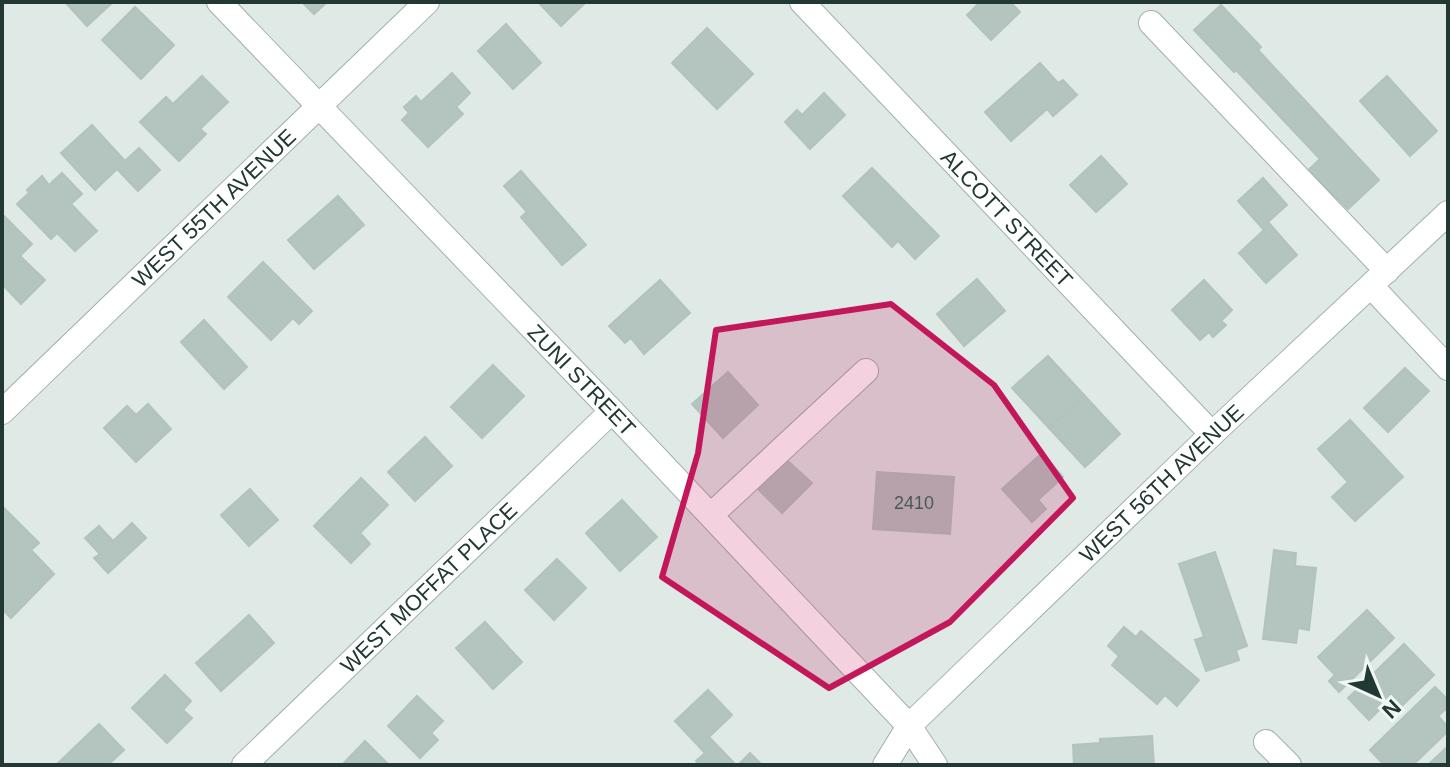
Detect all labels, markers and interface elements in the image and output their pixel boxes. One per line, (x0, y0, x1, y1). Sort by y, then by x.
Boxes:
street label: WEST 55TH AVENUE (127, 124, 300, 292)
street label: ALCOTT STREET (936, 144, 1078, 292)
street label: ZUNI STREET (523, 319, 641, 441)
street label: WEST 56TH AVENUE (1074, 399, 1248, 567)
house number: 2410 (894, 493, 934, 513)
street label: WEST MOFFAT PLACE (335, 497, 522, 678)
north arrow (1338, 655, 1418, 735)
text: N (1377, 695, 1406, 724)

